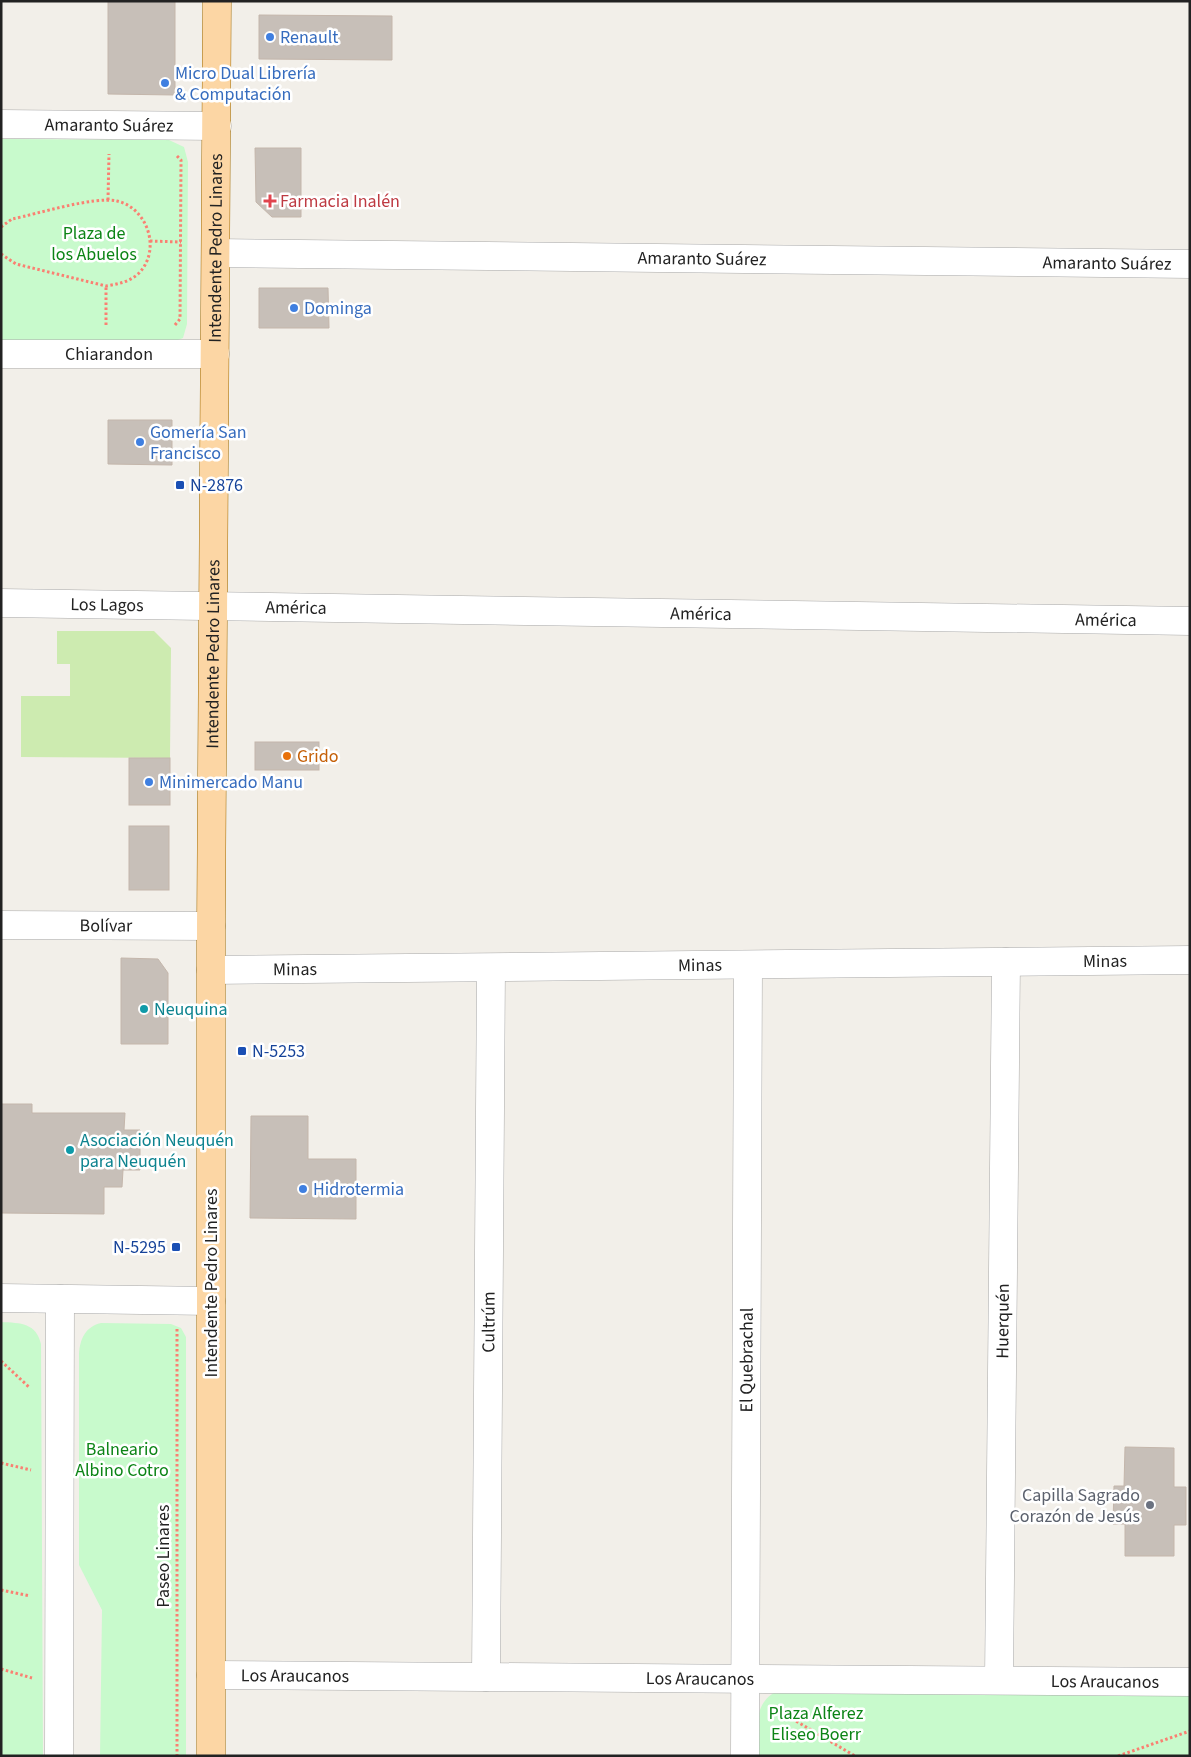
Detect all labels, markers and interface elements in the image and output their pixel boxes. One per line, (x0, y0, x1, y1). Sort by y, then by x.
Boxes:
place label: Renault (280, 25, 338, 50)
marker: Renault (264, 31, 276, 43)
place label: Micro Dual Librería & Computación (175, 61, 316, 107)
marker: Micro Dual Librería & Computación (159, 77, 171, 89)
street label: Amaranto Suárez (44, 112, 174, 139)
street label: Intendente Pedro Linares (203, 153, 229, 343)
place label: Farmacia Inalén (280, 189, 400, 214)
marker: Farmacia Inalén (264, 195, 276, 207)
park label: Plaza de los Abuelos (51, 221, 137, 267)
street label: Amaranto Suárez (637, 246, 767, 272)
street label: Amaranto Suárez (1042, 250, 1172, 277)
place label: Dominga (304, 296, 372, 321)
marker: Dominga (288, 302, 300, 314)
street label: Chiarandon (65, 342, 153, 367)
place label: Gomería San Francisco (150, 420, 247, 466)
marker: Gomería San Francisco (134, 436, 146, 448)
place label: N-2876 (190, 473, 243, 498)
marker: N-2876 (174, 479, 186, 491)
street label: Intendente Pedro Linares (200, 559, 226, 749)
street label: Los Lagos (70, 592, 144, 618)
street label: América (265, 595, 327, 621)
street label: América (670, 601, 732, 627)
street label: América (1075, 607, 1137, 633)
place label: Grido (297, 744, 339, 769)
marker: Grido (281, 750, 293, 762)
place label: Minimercado Manu (159, 770, 303, 795)
marker: Minimercado Manu (143, 776, 155, 788)
street label: Bolívar (80, 913, 133, 939)
street label: Minas (1083, 949, 1127, 974)
street label: Minas (678, 953, 722, 978)
street label: Minas (273, 957, 317, 982)
place label: Neuquina (154, 997, 228, 1022)
marker: Neuquina (138, 1003, 150, 1015)
place label: N-5253 (252, 1039, 305, 1064)
marker: N-5253 (236, 1045, 248, 1057)
place label: Asociación Neuquén para Neuquén (80, 1128, 234, 1174)
marker: Asociación Neuquén para Neuquén (64, 1144, 76, 1156)
place label: Hidrotermia (313, 1177, 404, 1202)
marker: Hidrotermia (297, 1183, 309, 1195)
street label: Intendente Pedro Linares (199, 1188, 224, 1378)
place label: N-5295 (113, 1235, 166, 1260)
marker: N-5295 (170, 1241, 182, 1253)
street label: Huerquén (990, 1283, 1016, 1359)
street label: Cultrúm (476, 1291, 502, 1353)
street label: El Quebrachal (734, 1307, 760, 1413)
park label: Balneario Albino Cotro (75, 1437, 169, 1483)
place label: Capilla Sagrado Corazón de Jesús (1009, 1483, 1140, 1529)
marker: Capilla Sagrado Corazón de Jesús (1144, 1499, 1156, 1511)
street label: Paseo Linares (151, 1505, 176, 1607)
street label: Los Araucanos (241, 1663, 349, 1689)
street label: Los Araucanos (646, 1666, 754, 1692)
street label: Los Araucanos (1051, 1669, 1159, 1695)
park label: Plaza Alferez Eliseo Boerr (769, 1701, 864, 1747)

